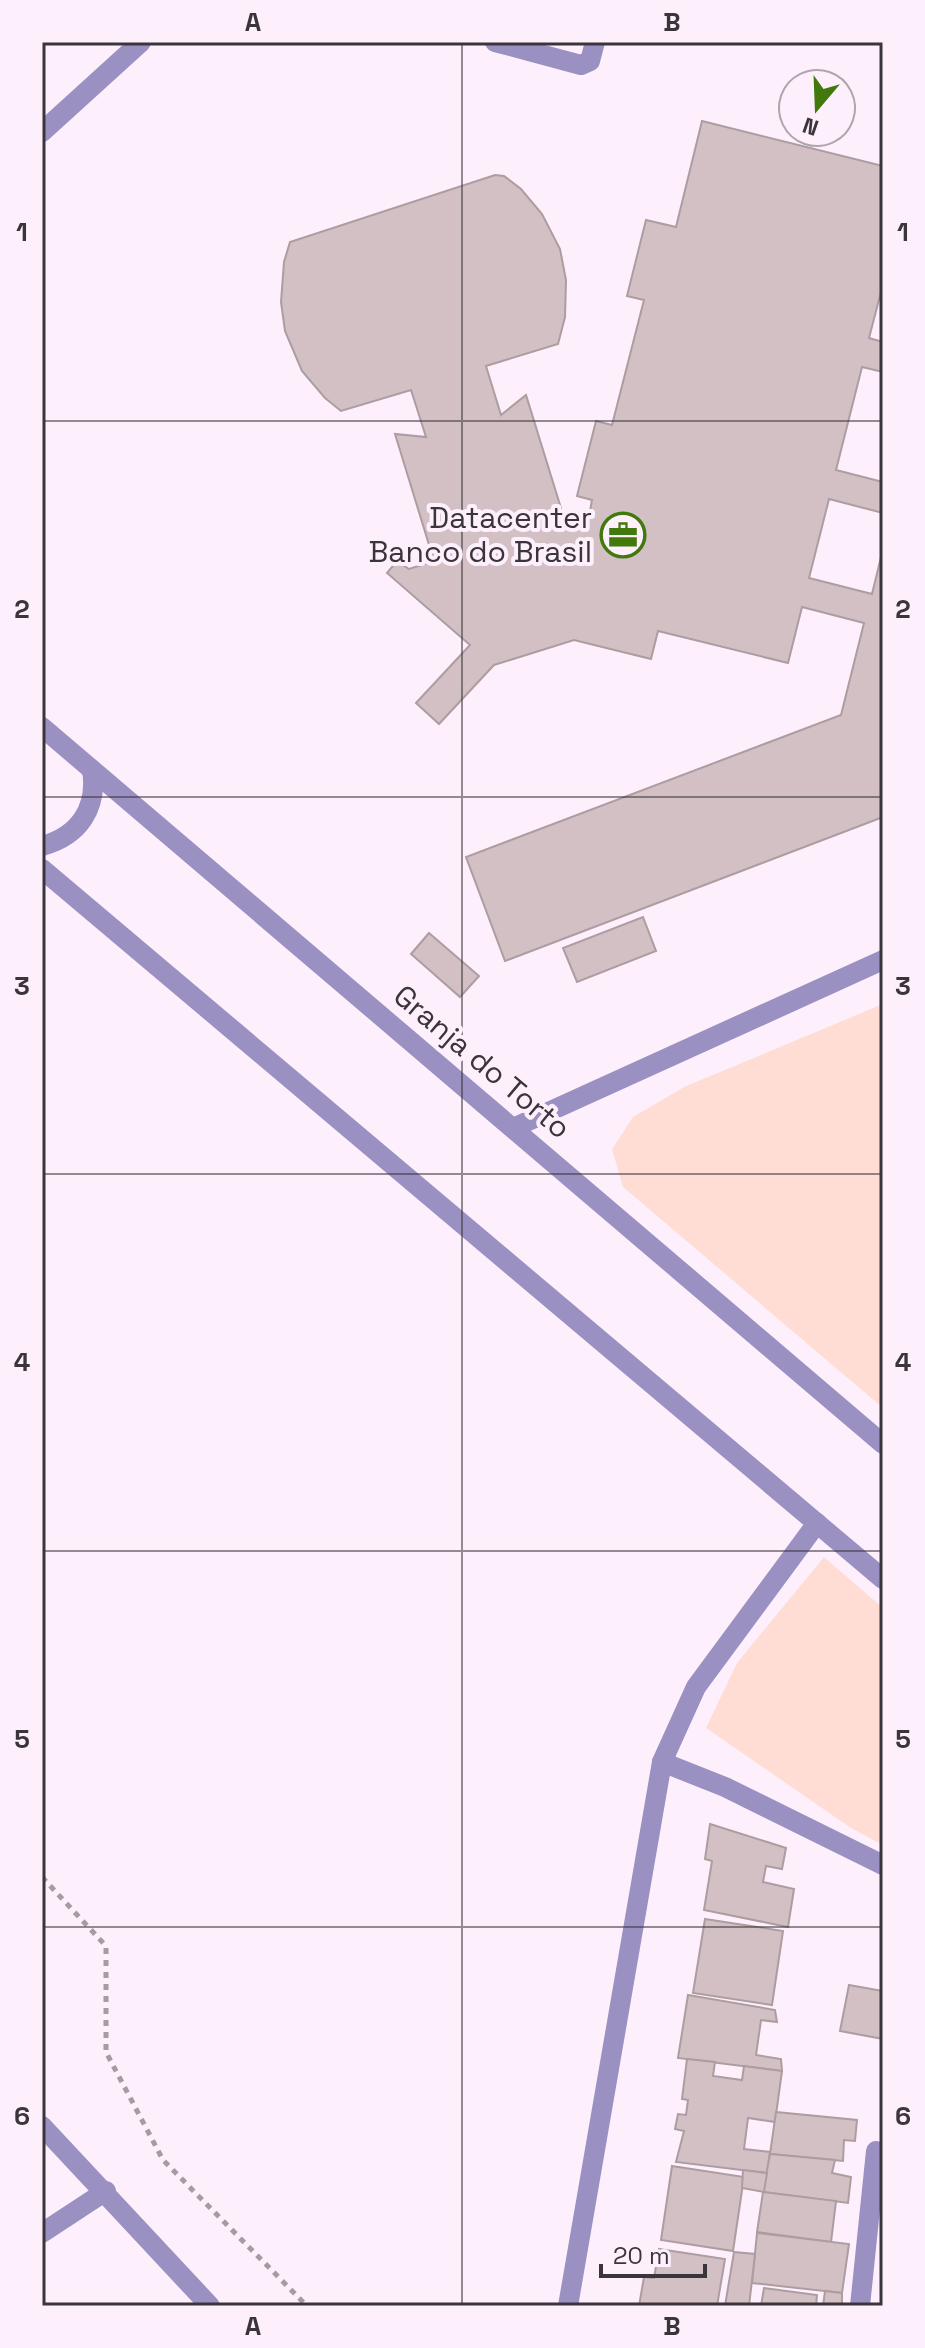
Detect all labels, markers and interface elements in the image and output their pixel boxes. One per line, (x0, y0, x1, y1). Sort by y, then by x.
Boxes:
text: A (245, 5, 262, 39)
text: B (663, 5, 681, 39)
north arrow (777, 68, 857, 148)
text: N (799, 111, 822, 143)
text: 1 (16, 215, 28, 249)
text: 1 (897, 215, 909, 249)
place label: Datacenter Banco do Brasil (368, 498, 592, 571)
office icon: Datacenter Banco do Brasil (599, 511, 647, 559)
text: 2 (14, 592, 30, 626)
text: 2 (895, 592, 911, 626)
text: 3 (14, 969, 30, 1003)
text: 3 (895, 969, 911, 1003)
street label: Granja do Torto (386, 976, 579, 1147)
text: 4 (14, 1345, 30, 1379)
text: 4 (895, 1345, 911, 1379)
text: 5 (14, 1722, 30, 1756)
text: 5 (895, 1722, 911, 1756)
text: 6 (14, 2099, 30, 2133)
text: 6 (895, 2099, 911, 2133)
scale bar (601, 2228, 705, 2278)
text: 20 m (613, 2240, 670, 2271)
text: A (245, 2309, 262, 2343)
text: B (663, 2309, 681, 2343)

